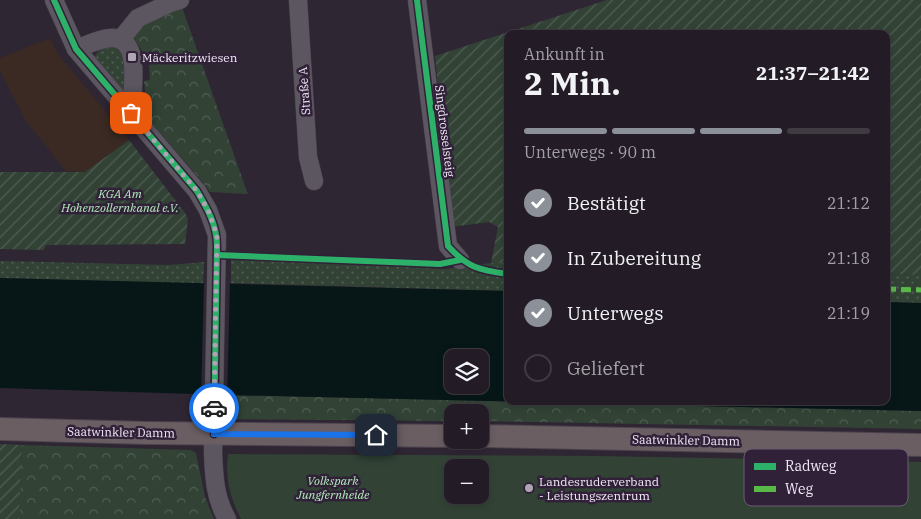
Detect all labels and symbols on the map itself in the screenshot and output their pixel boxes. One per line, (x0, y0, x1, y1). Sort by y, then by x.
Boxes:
place label: Mäckeritzwiesen (142, 50, 238, 65)
marker: Mäckeritzwiesen (126, 51, 138, 63)
street label: Straße A (295, 66, 313, 116)
street label: Singdrosselsteig (432, 84, 458, 178)
pin (110, 92, 152, 134)
park label: KGA Am Hohenzollernkanal e.V. (60, 186, 179, 215)
courier (189, 383, 239, 433)
pin (355, 414, 397, 456)
street label: Saatwinkler Damm (67, 424, 176, 440)
street label: Saatwinkler Damm (632, 432, 741, 448)
legend (744, 449, 908, 506)
text: Radweg (785, 457, 837, 475)
park label: Volkspark Jungfernheide (296, 473, 370, 502)
place label: Landesruderverband - Leistungszentrum (539, 474, 659, 503)
text: Weg (785, 480, 813, 498)
marker: Landesruderverband - Leistungszentrum (523, 482, 535, 494)

